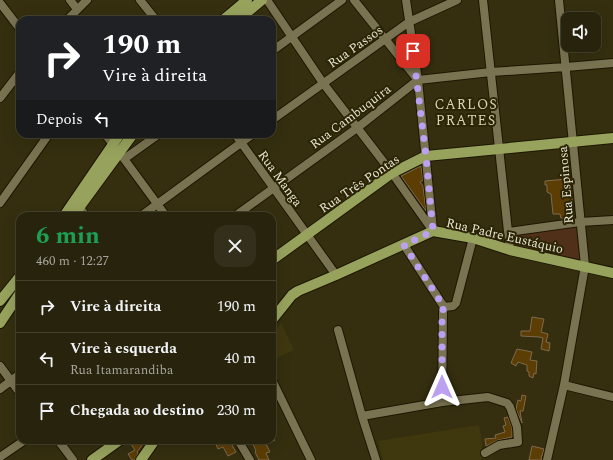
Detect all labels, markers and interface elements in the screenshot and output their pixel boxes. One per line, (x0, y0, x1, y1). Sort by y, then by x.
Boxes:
map controls (561, 12, 601, 52)
button: sound (561, 12, 601, 52)
street label: Rua Passos (324, 20, 387, 73)
text: 190 m (102, 23, 181, 66)
icon: right (36, 32, 88, 84)
pin (396, 34, 430, 68)
icon: arrive (402, 40, 424, 62)
text: Vire à direita (102, 62, 207, 89)
street label: Rua Cambuquira (306, 79, 396, 154)
district label: CARLOS PRATES (434, 94, 498, 131)
text: Depois (36, 108, 83, 131)
icon: left (91, 108, 113, 130)
street label: Rua Espinosa (553, 145, 579, 224)
street label: Rua Manga (253, 146, 308, 211)
street label: Rua Três Pontas (315, 149, 404, 218)
street label: Rua Padre Eustáquio (444, 213, 565, 259)
text: 6 min (36, 218, 100, 254)
button: close (214, 225, 256, 267)
text: 460 m · 12:27 (36, 251, 109, 271)
text: Vire à direita (70, 295, 161, 318)
text: 190 m (217, 295, 256, 318)
icon: right (36, 296, 58, 318)
text: Vire à esquerda (70, 337, 177, 360)
text: 40 m (224, 347, 256, 370)
icon: left (36, 348, 58, 370)
text: Rua Itamarandiba (70, 360, 173, 380)
position arrow (421, 366, 463, 408)
text: Chegada ao destino (70, 399, 204, 422)
text: 230 m (217, 399, 256, 422)
icon: arrive (36, 400, 58, 422)

